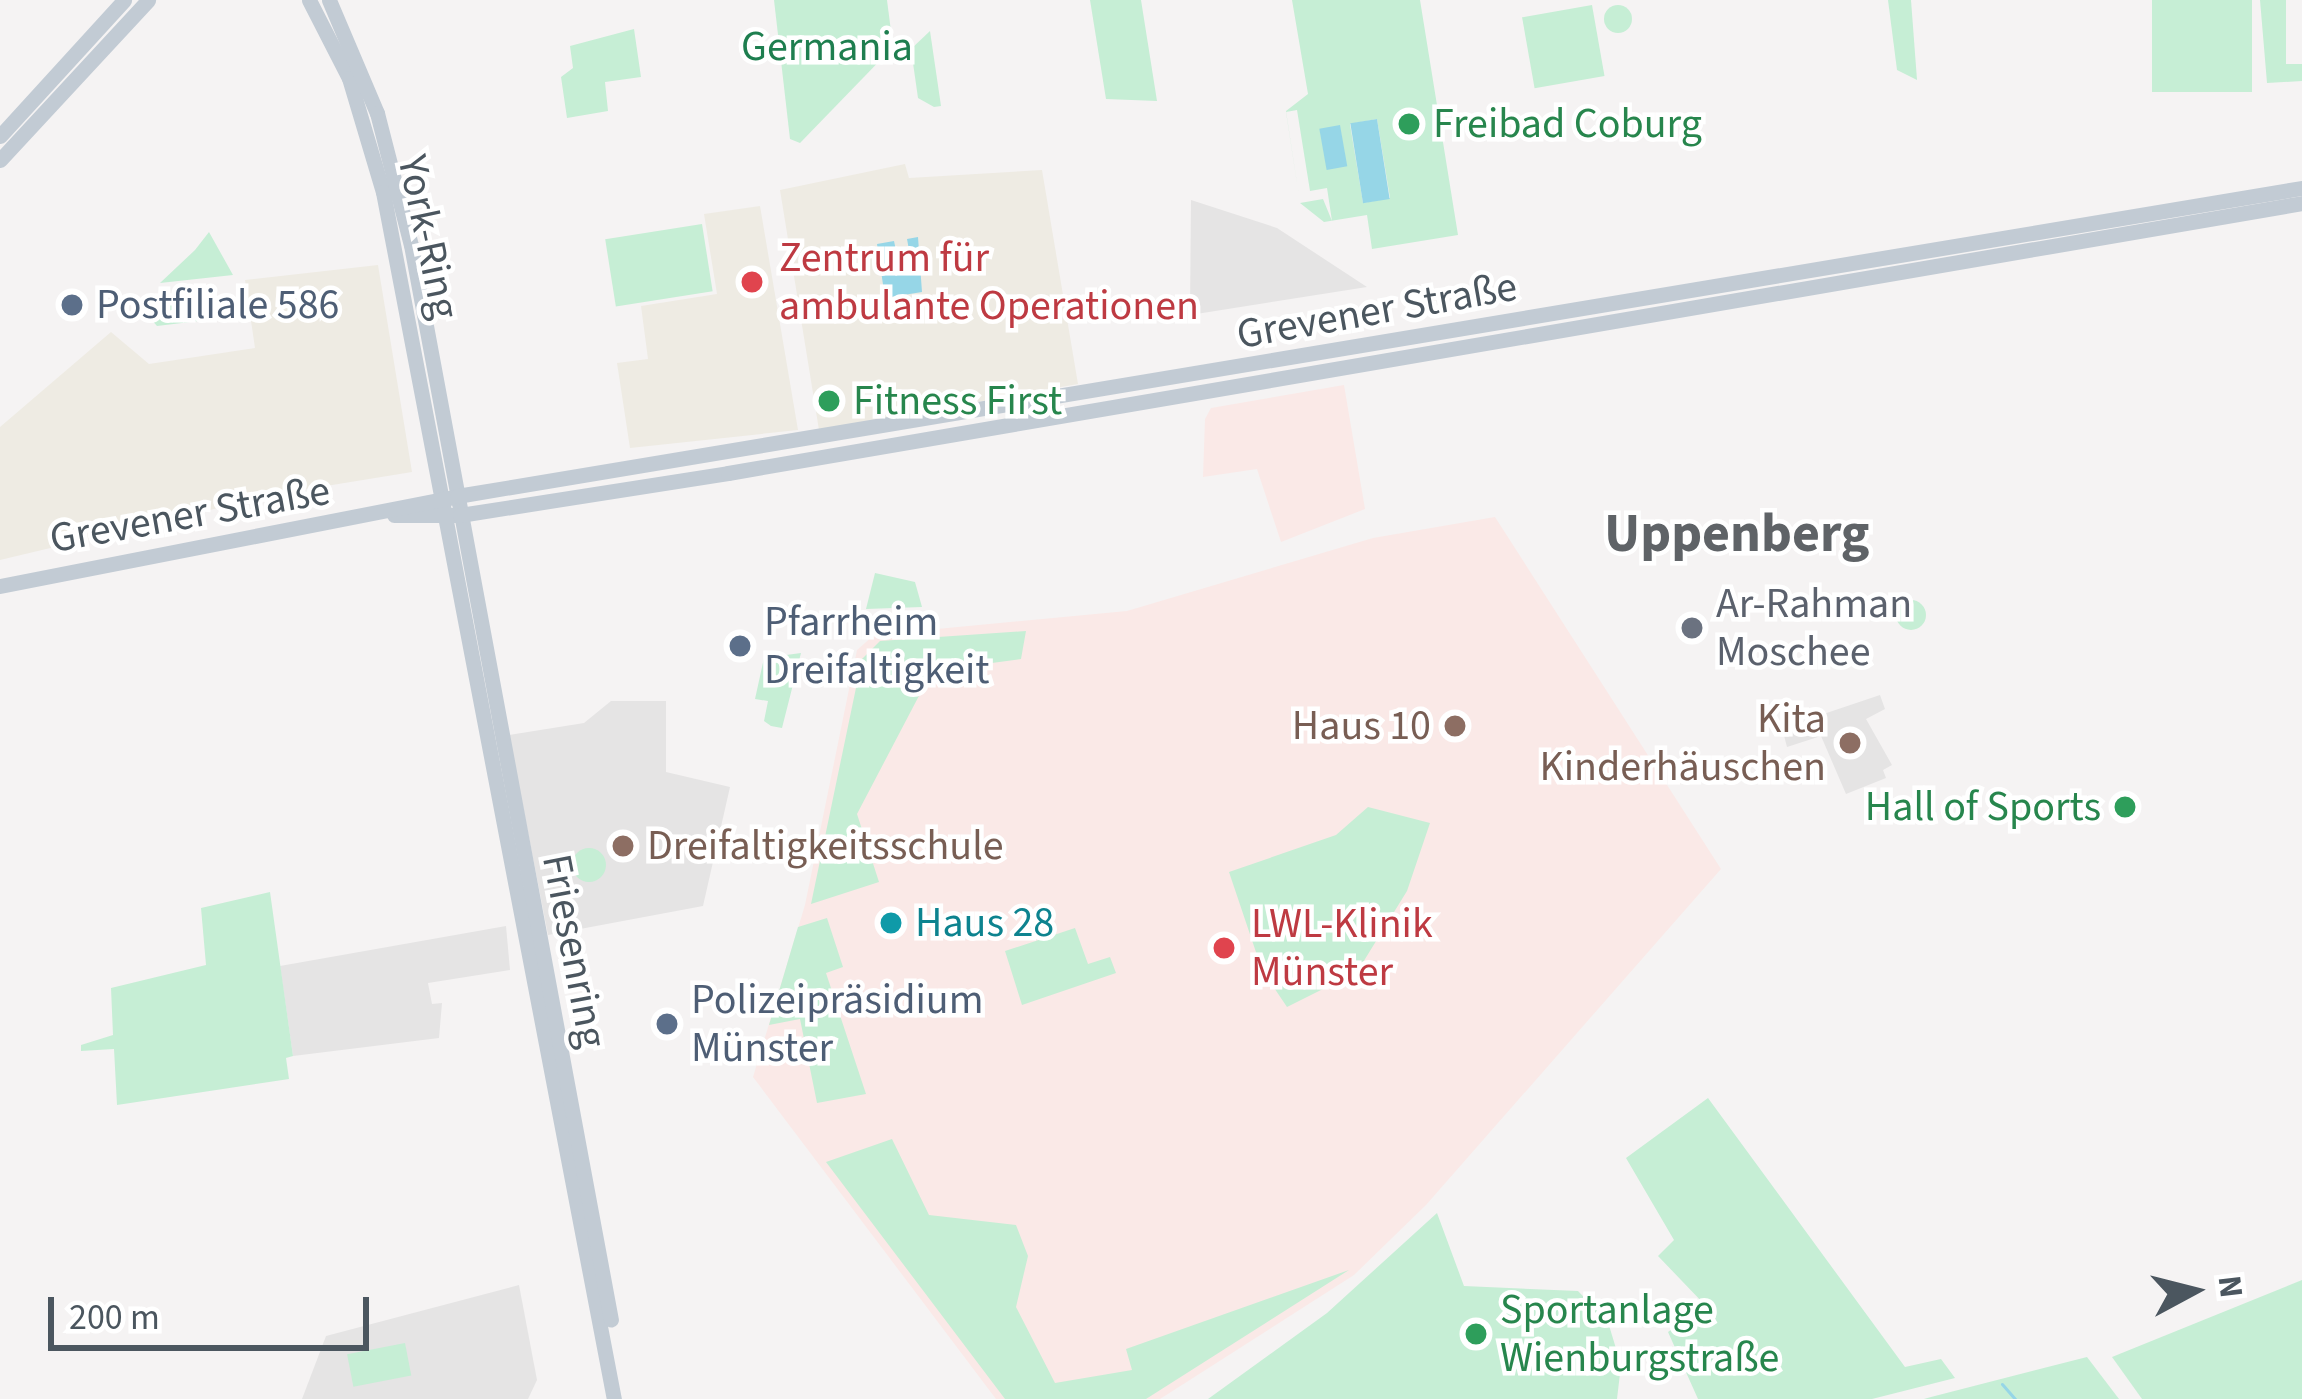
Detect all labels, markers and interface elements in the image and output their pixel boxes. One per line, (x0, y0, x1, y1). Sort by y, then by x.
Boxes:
park label: Germania (741, 22, 913, 72)
place label: Freibad Coburg (1433, 99, 1702, 149)
marker: Freibad Coburg (1396, 111, 1422, 137)
street label: York-Ring (386, 151, 470, 323)
place label: Zentrum für ambulante Operationen (779, 233, 1199, 332)
street label: Grevener Straße (1233, 262, 1521, 360)
marker: Zentrum für ambulante Operationen (736, 266, 768, 298)
place label: Postfiliale 586 (96, 280, 339, 330)
marker: Postfiliale 586 (59, 292, 85, 318)
place label: Fitness First (853, 376, 1062, 426)
marker: Fitness First (816, 388, 842, 414)
street label: Grevener Straße (46, 466, 334, 564)
district label: Uppenberg (1604, 503, 1870, 567)
place label: Ar-Rahman Moschee (1716, 579, 1912, 678)
place label: Pfarrheim Dreifaltigkeit (764, 597, 990, 696)
marker: Ar-Rahman Moschee (1679, 615, 1705, 641)
marker: Pfarrheim Dreifaltigkeit (727, 633, 753, 659)
place label: Kita Kinderhäuschen (1539, 694, 1826, 792)
place label: Haus 10 (1292, 701, 1431, 751)
marker: Haus 10 (1442, 713, 1468, 739)
marker: Kita Kinderhäuschen (1837, 730, 1863, 756)
place label: Hall of Sports (1865, 782, 2101, 832)
marker: Hall of Sports (2112, 794, 2138, 820)
place label: Dreifaltigkeitsschule (647, 821, 1004, 871)
marker: Dreifaltigkeitsschule (610, 833, 636, 859)
street label: Friesenring (531, 850, 617, 1052)
place label: Haus 28 (915, 898, 1054, 948)
place label: LWL-Klinik Münster (1251, 899, 1433, 998)
marker: Haus 28 (878, 910, 904, 936)
marker: LWL-Klinik Münster (1208, 932, 1240, 964)
place label: Polizeipräsidium Münster (691, 975, 983, 1074)
marker: Polizeipräsidium Münster (654, 1011, 680, 1037)
north arrow (2134, 1231, 2254, 1351)
scale bar (54, 1273, 375, 1347)
text: N (2206, 1273, 2255, 1300)
place label: Sportanlage Wienburgstraße (1500, 1285, 1779, 1384)
text: 200 m (69, 1292, 160, 1343)
marker: Sportanlage Wienburgstraße (1463, 1321, 1489, 1347)

